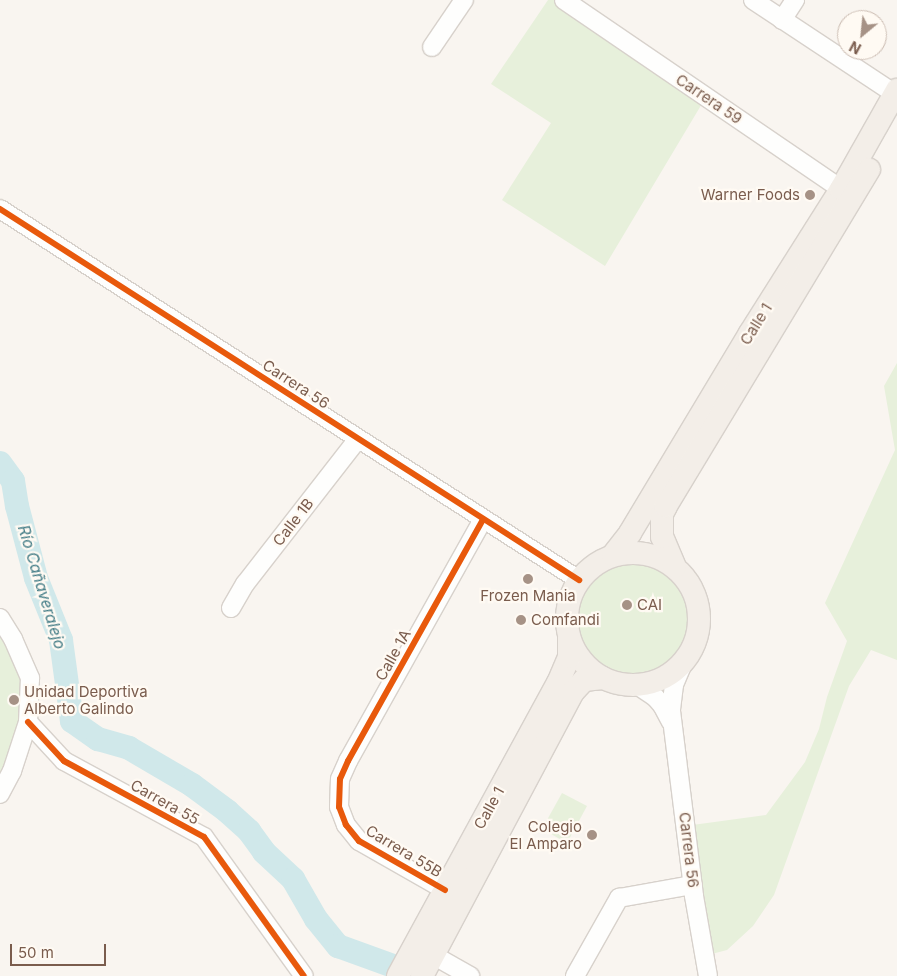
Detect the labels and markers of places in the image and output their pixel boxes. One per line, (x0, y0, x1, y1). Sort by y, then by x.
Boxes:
place label: Warner Foods (701, 186, 800, 204)
marker: Warner Foods (804, 189, 816, 201)
marker: Frozen Mania (522, 573, 534, 585)
place label: Frozen Mania (480, 587, 576, 605)
place label: CAI (637, 596, 662, 614)
marker: CAI (621, 599, 633, 611)
place label: Comfandi (531, 611, 600, 629)
marker: Comfandi (515, 614, 527, 626)
place label: Unidad Deportiva Alberto Galindo (24, 682, 148, 717)
marker: Unidad Deportiva Alberto Galindo (8, 694, 20, 706)
place label: Colegio El Amparo (509, 817, 582, 852)
marker: Colegio El Amparo (586, 829, 598, 841)

